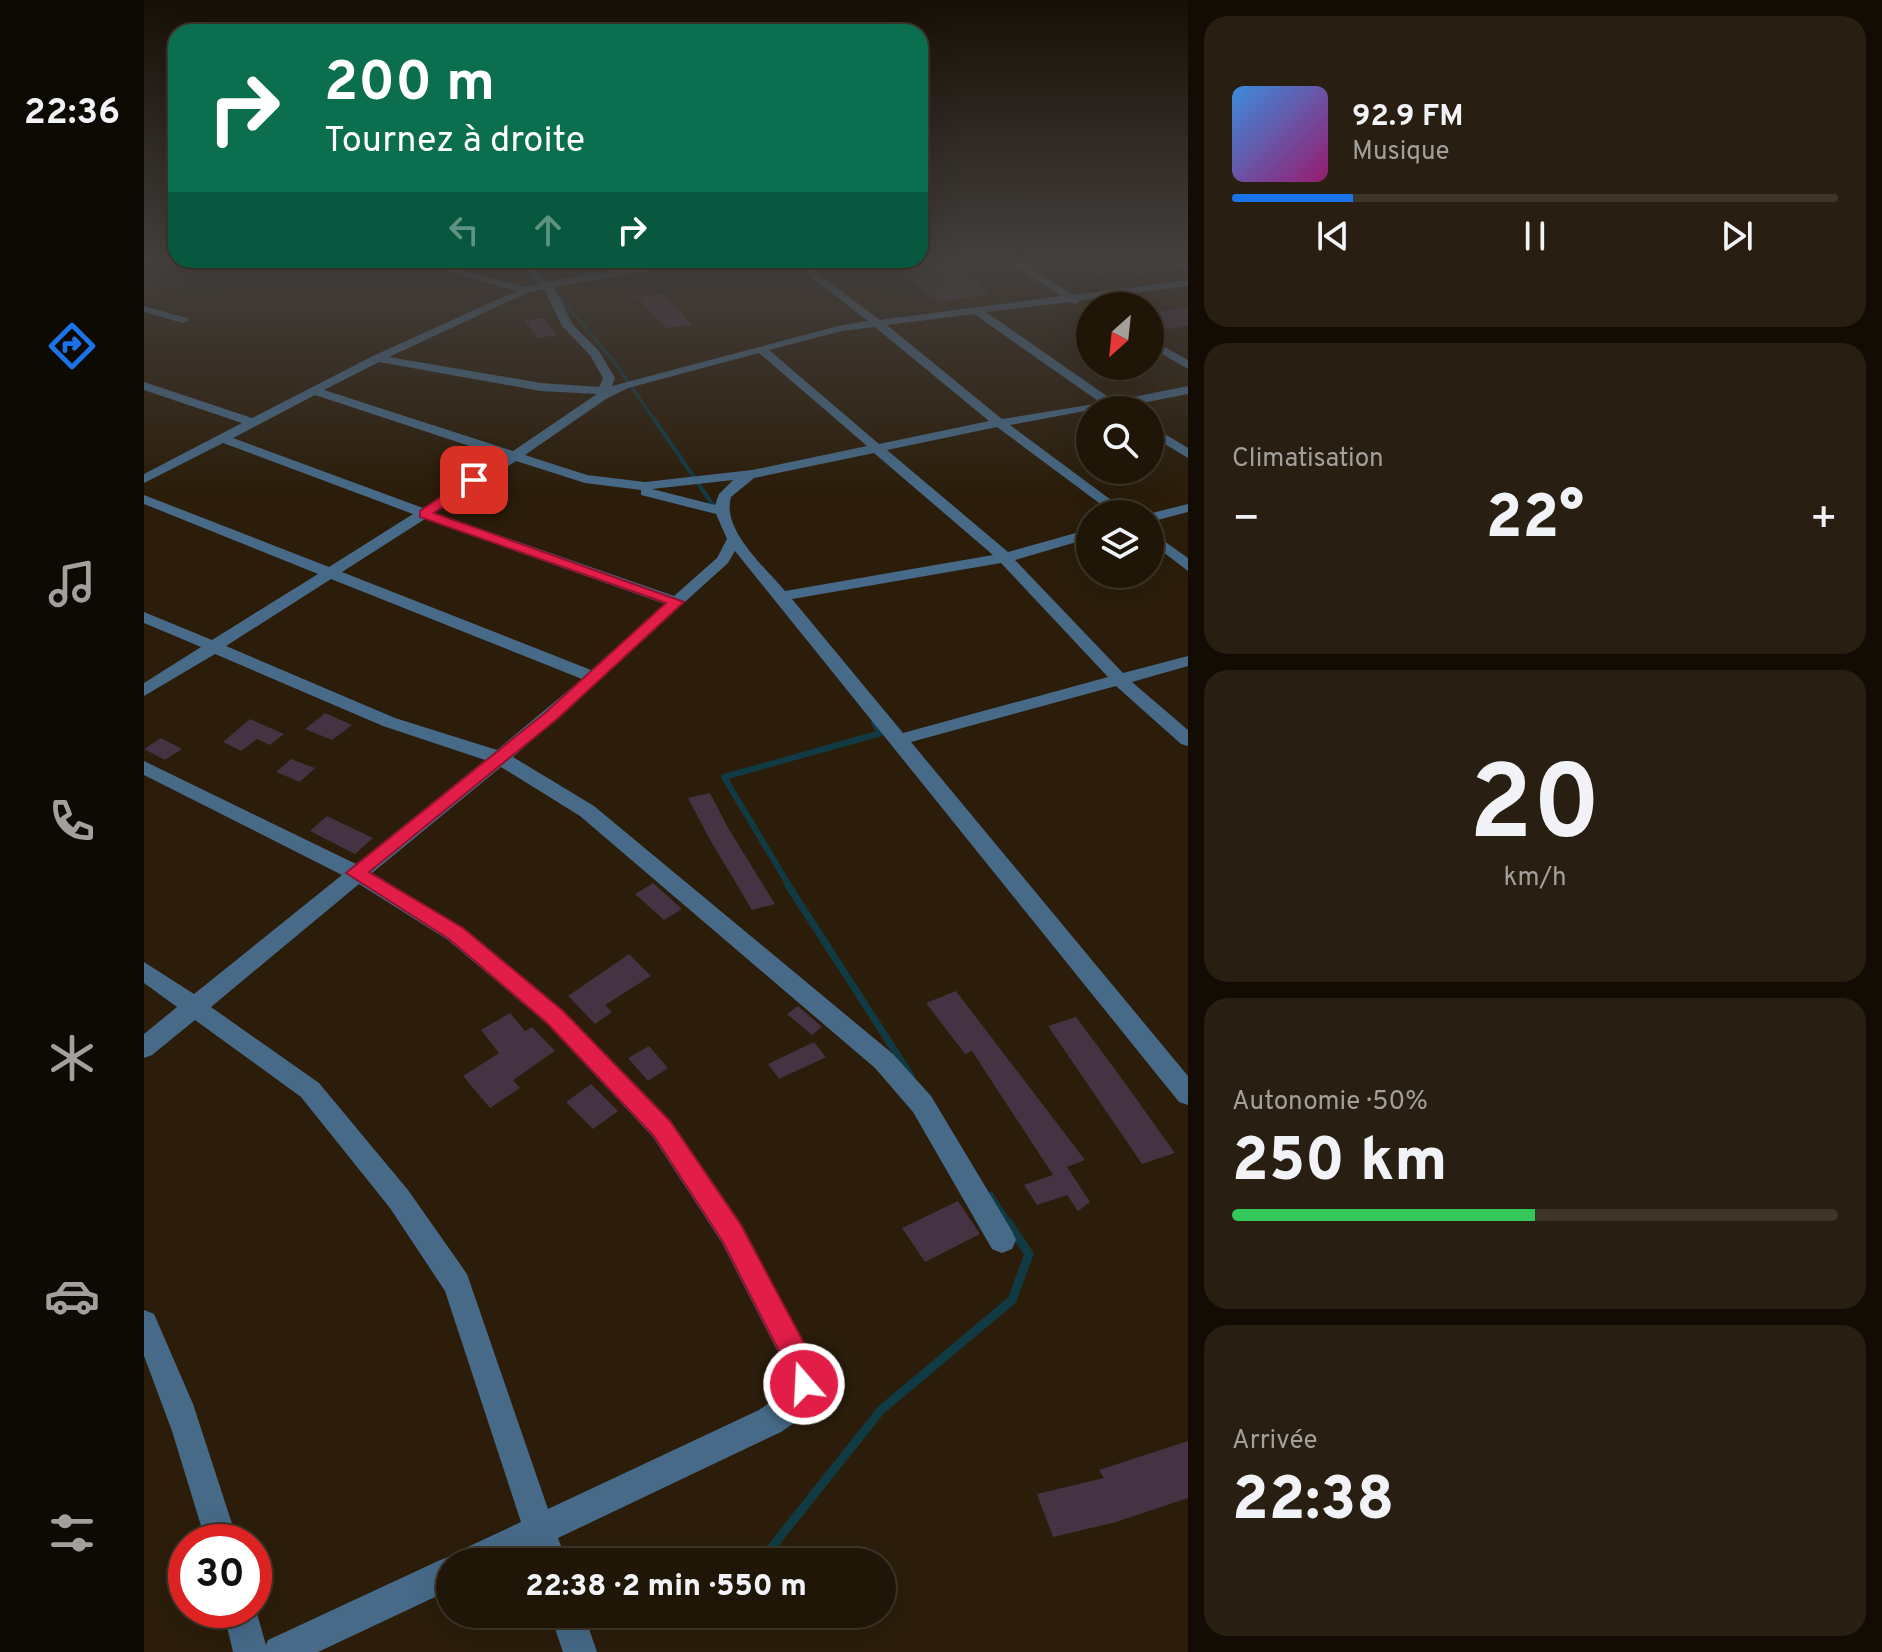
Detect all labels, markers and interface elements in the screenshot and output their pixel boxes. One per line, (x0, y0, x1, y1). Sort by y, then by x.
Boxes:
text: 200 m (324, 50, 495, 120)
icon: right (192, 56, 296, 160)
text: 22:36 (24, 91, 120, 137)
text: 92.9 FM (1352, 99, 1464, 136)
text: Tournez à droite (324, 119, 585, 165)
text: Musique (1352, 136, 1449, 169)
icon: left (442, 208, 486, 252)
icon: ahead (526, 208, 570, 252)
icon: right (610, 208, 654, 252)
icon: previous (1311, 214, 1355, 258)
icon: pause (1513, 214, 1557, 258)
icon: next (1715, 214, 1759, 258)
north arrow (1076, 292, 1164, 380)
map controls (1076, 292, 1164, 588)
icon: directions (44, 318, 100, 374)
button: search (1076, 396, 1164, 484)
text: Climatisation (1232, 443, 1384, 476)
pin (440, 446, 508, 514)
icon: arrive (452, 458, 496, 502)
text: 22° (1486, 483, 1584, 559)
text: − (1232, 493, 1260, 549)
text: + (1810, 493, 1838, 549)
button: layers (1076, 500, 1164, 588)
icon: music (44, 556, 100, 612)
text: 20 (1469, 744, 1601, 876)
icon: phone (44, 793, 100, 849)
text: km/h (1503, 862, 1567, 895)
icon: climate (44, 1030, 100, 1086)
text: Autonomie · 50% (1232, 1086, 1428, 1119)
text: 250 km (1232, 1126, 1447, 1202)
icon: car (44, 1268, 100, 1324)
position arrow (762, 1342, 846, 1426)
text: Arrivée (1232, 1425, 1317, 1458)
text: 22:38 (1232, 1465, 1394, 1541)
icon: filters (44, 1505, 100, 1561)
speed limit sign: 30 (168, 1524, 272, 1628)
text: 22:38 · 2 min · 550 m (525, 1569, 807, 1606)

